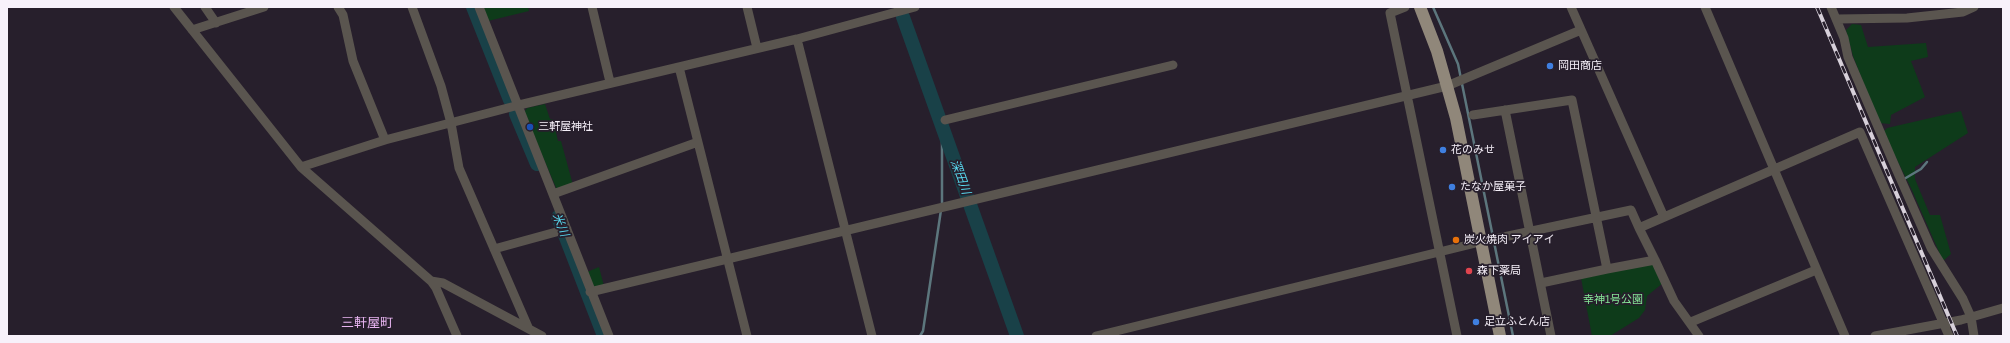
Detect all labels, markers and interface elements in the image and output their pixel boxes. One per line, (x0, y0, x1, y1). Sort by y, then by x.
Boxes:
place label: 岡田商店 (1558, 59, 1602, 73)
marker: 岡田商店 (1545, 61, 1555, 71)
place label: 三軒屋神社 (538, 120, 593, 134)
marker: 三軒屋神社 (525, 122, 535, 132)
place label: 花のみせ (1451, 143, 1495, 157)
marker: 花のみせ (1438, 145, 1448, 155)
water label: 深田川 (947, 158, 973, 196)
place label: たなか屋菓子 (1460, 180, 1526, 194)
marker: たなか屋菓子 (1447, 182, 1457, 192)
water label: 米川 (549, 211, 571, 239)
place label: 炭火焼肉 アイアイ (1464, 233, 1555, 247)
marker: 炭火焼肉 アイアイ (1451, 235, 1461, 245)
place label: 森下薬局 (1477, 264, 1521, 278)
marker: 森下薬局 (1464, 266, 1474, 276)
park label: 幸神1号公園 (1583, 293, 1643, 307)
place label: 足立ふとん店 (1484, 315, 1550, 329)
district label: 三軒屋町 (341, 316, 393, 332)
marker: 足立ふとん店 (1471, 317, 1481, 327)

